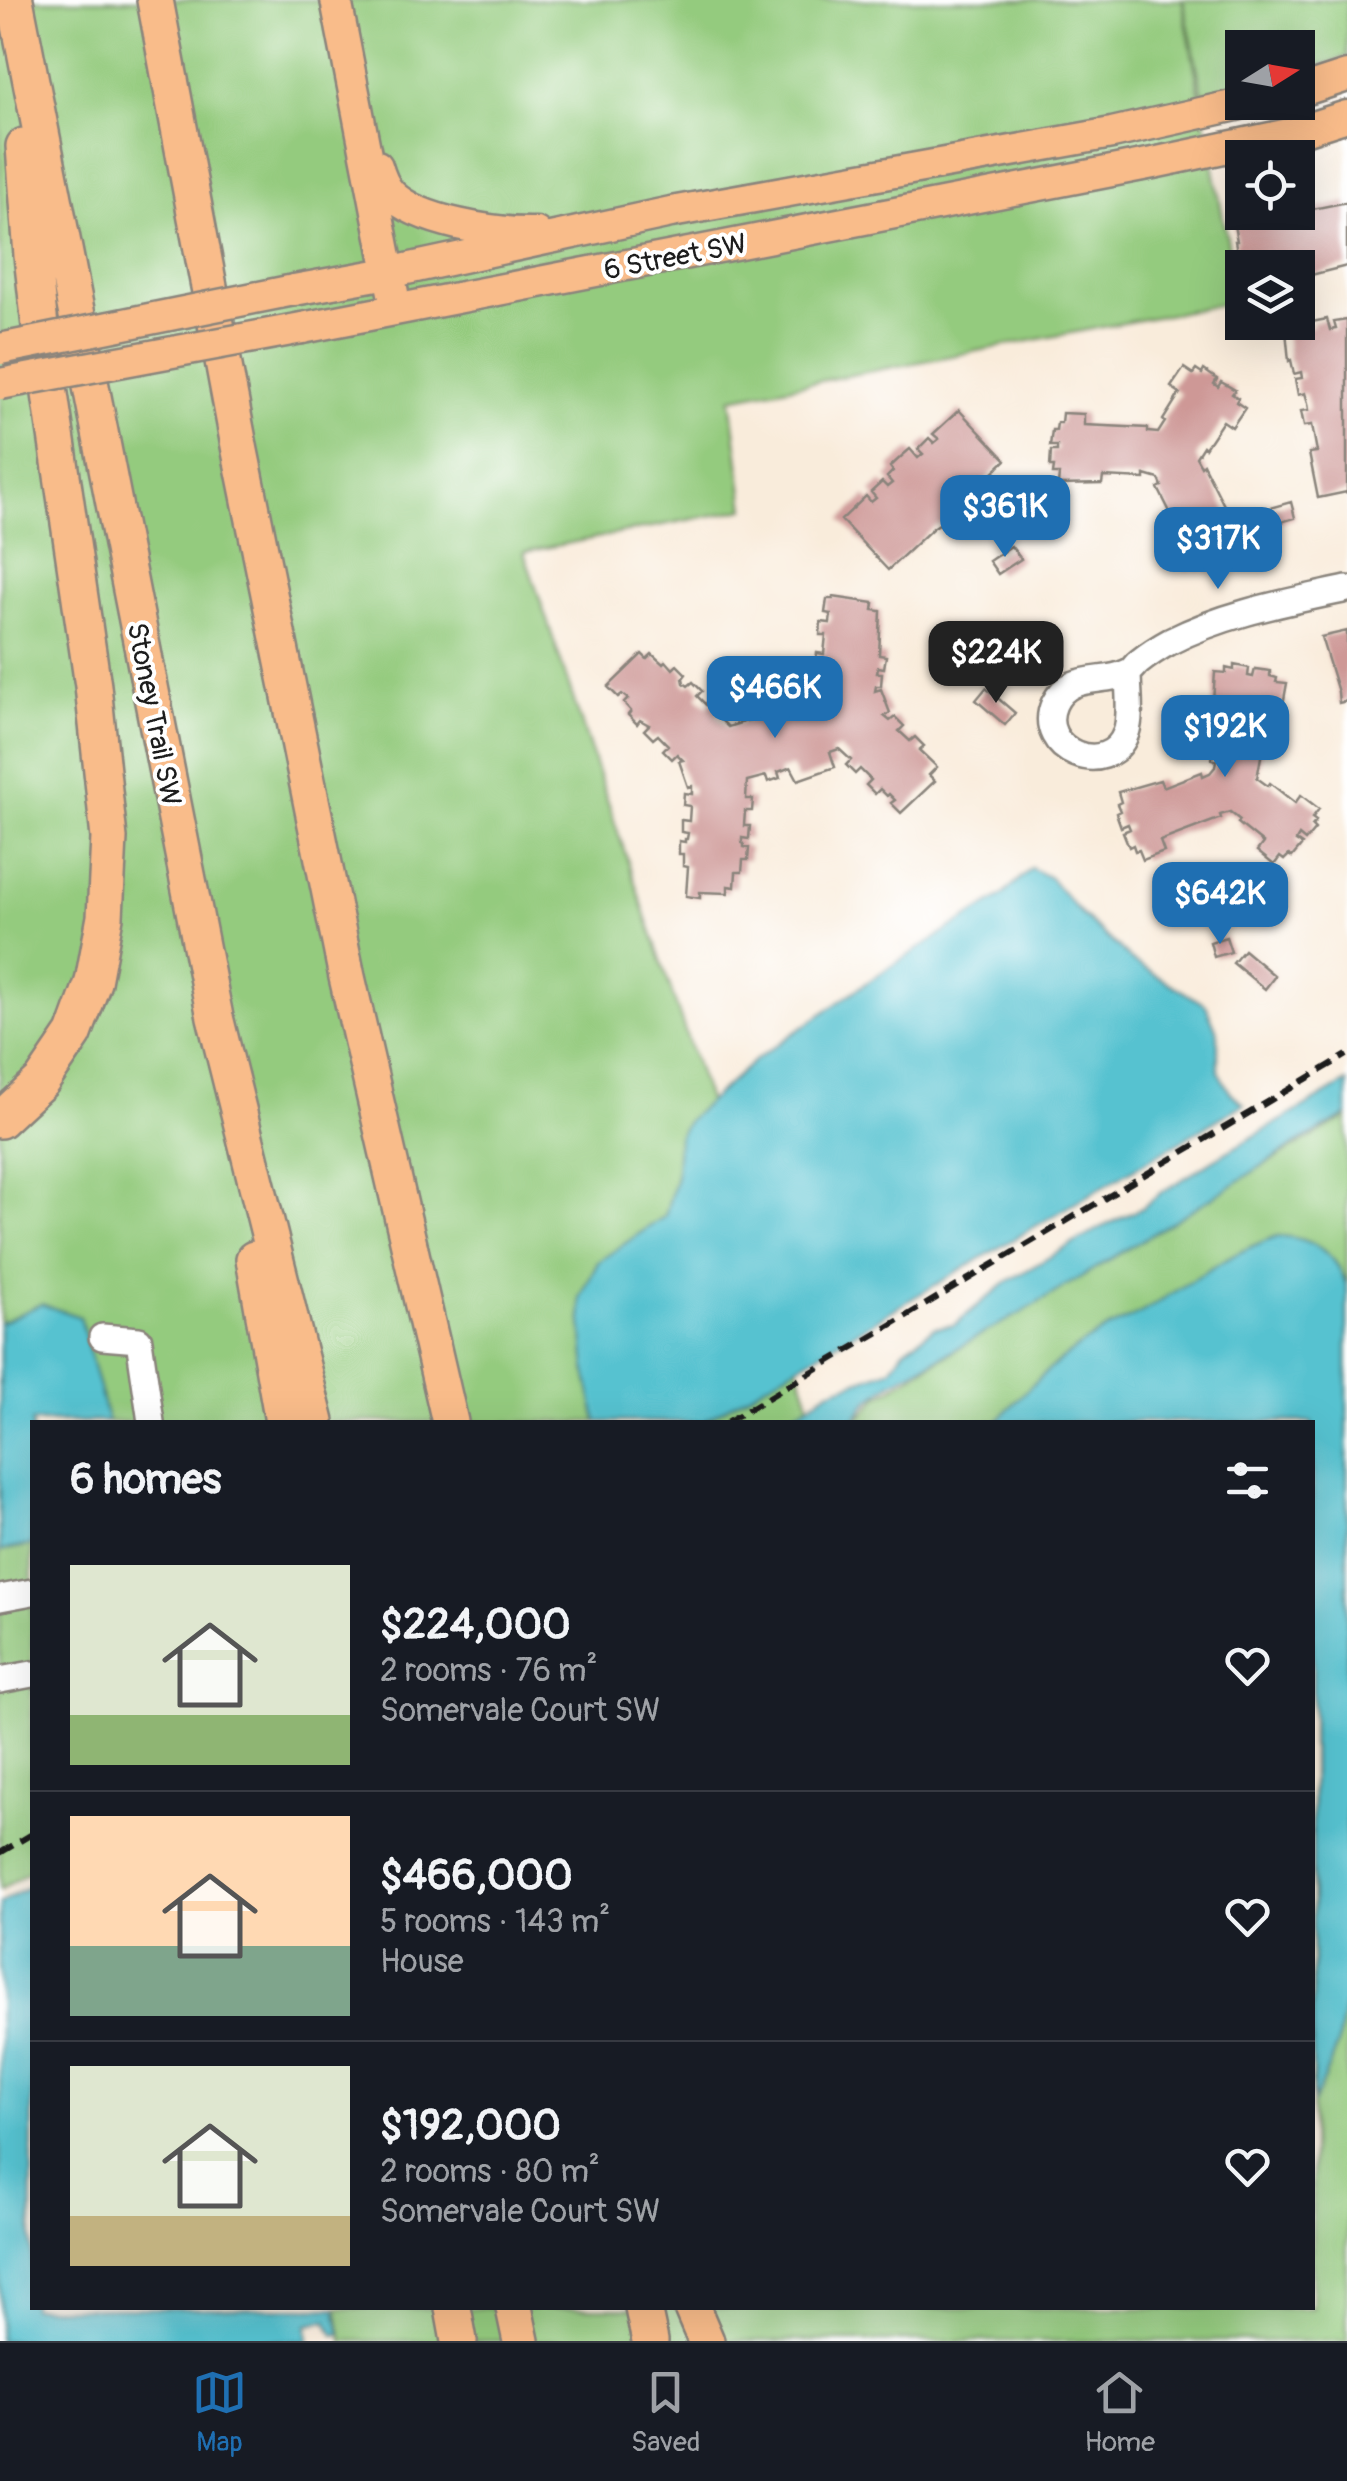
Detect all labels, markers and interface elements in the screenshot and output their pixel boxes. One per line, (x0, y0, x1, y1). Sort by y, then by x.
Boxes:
north arrow (1225, 30, 1315, 120)
map controls (1225, 30, 1315, 340)
button: locate (1225, 140, 1315, 230)
street label: 6 Street SW (601, 226, 750, 288)
button: layers (1225, 250, 1315, 340)
pin: $361K (935, 475, 1075, 560)
text: $361K (962, 487, 1048, 527)
pin: $317K (1148, 507, 1288, 592)
text: $317K (1176, 519, 1260, 559)
street label: Stoney Trail SW (119, 620, 188, 809)
pin: $224K (926, 621, 1066, 706)
text: $224K (951, 633, 1041, 673)
pin: $466K (705, 656, 845, 741)
text: $466K (729, 668, 821, 708)
pin: $192K (1155, 695, 1295, 780)
text: $192K (1183, 707, 1267, 747)
pin: $642K (1150, 862, 1290, 947)
text: $642K (1174, 874, 1266, 914)
icon: filters (1220, 1453, 1275, 1508)
text: 6 homes (70, 1454, 221, 1506)
text: $224,000 (380, 1599, 571, 1651)
icon: home (150, 1605, 270, 1725)
icon: heart (1220, 1638, 1275, 1693)
text: 2 rooms · 76 m² (380, 1651, 597, 1691)
text: Somervale Court SW (380, 1691, 660, 1731)
text: $466,000 (380, 1850, 573, 1902)
icon: home (150, 1856, 270, 1976)
icon: heart (1220, 1889, 1275, 1944)
text: 5 rooms · 143 m² (380, 1902, 610, 1942)
text: House (380, 1942, 464, 1982)
text: $192,000 (380, 2100, 561, 2152)
icon: home (150, 2106, 270, 2226)
icon: heart (1220, 2139, 1275, 2194)
text: 2 rooms · 80 m² (380, 2152, 600, 2192)
text: Somervale Court SW (380, 2192, 660, 2232)
tab: Map (192, 2365, 247, 2460)
tab: Saved (631, 2365, 700, 2460)
tab: Home (1084, 2365, 1155, 2460)

